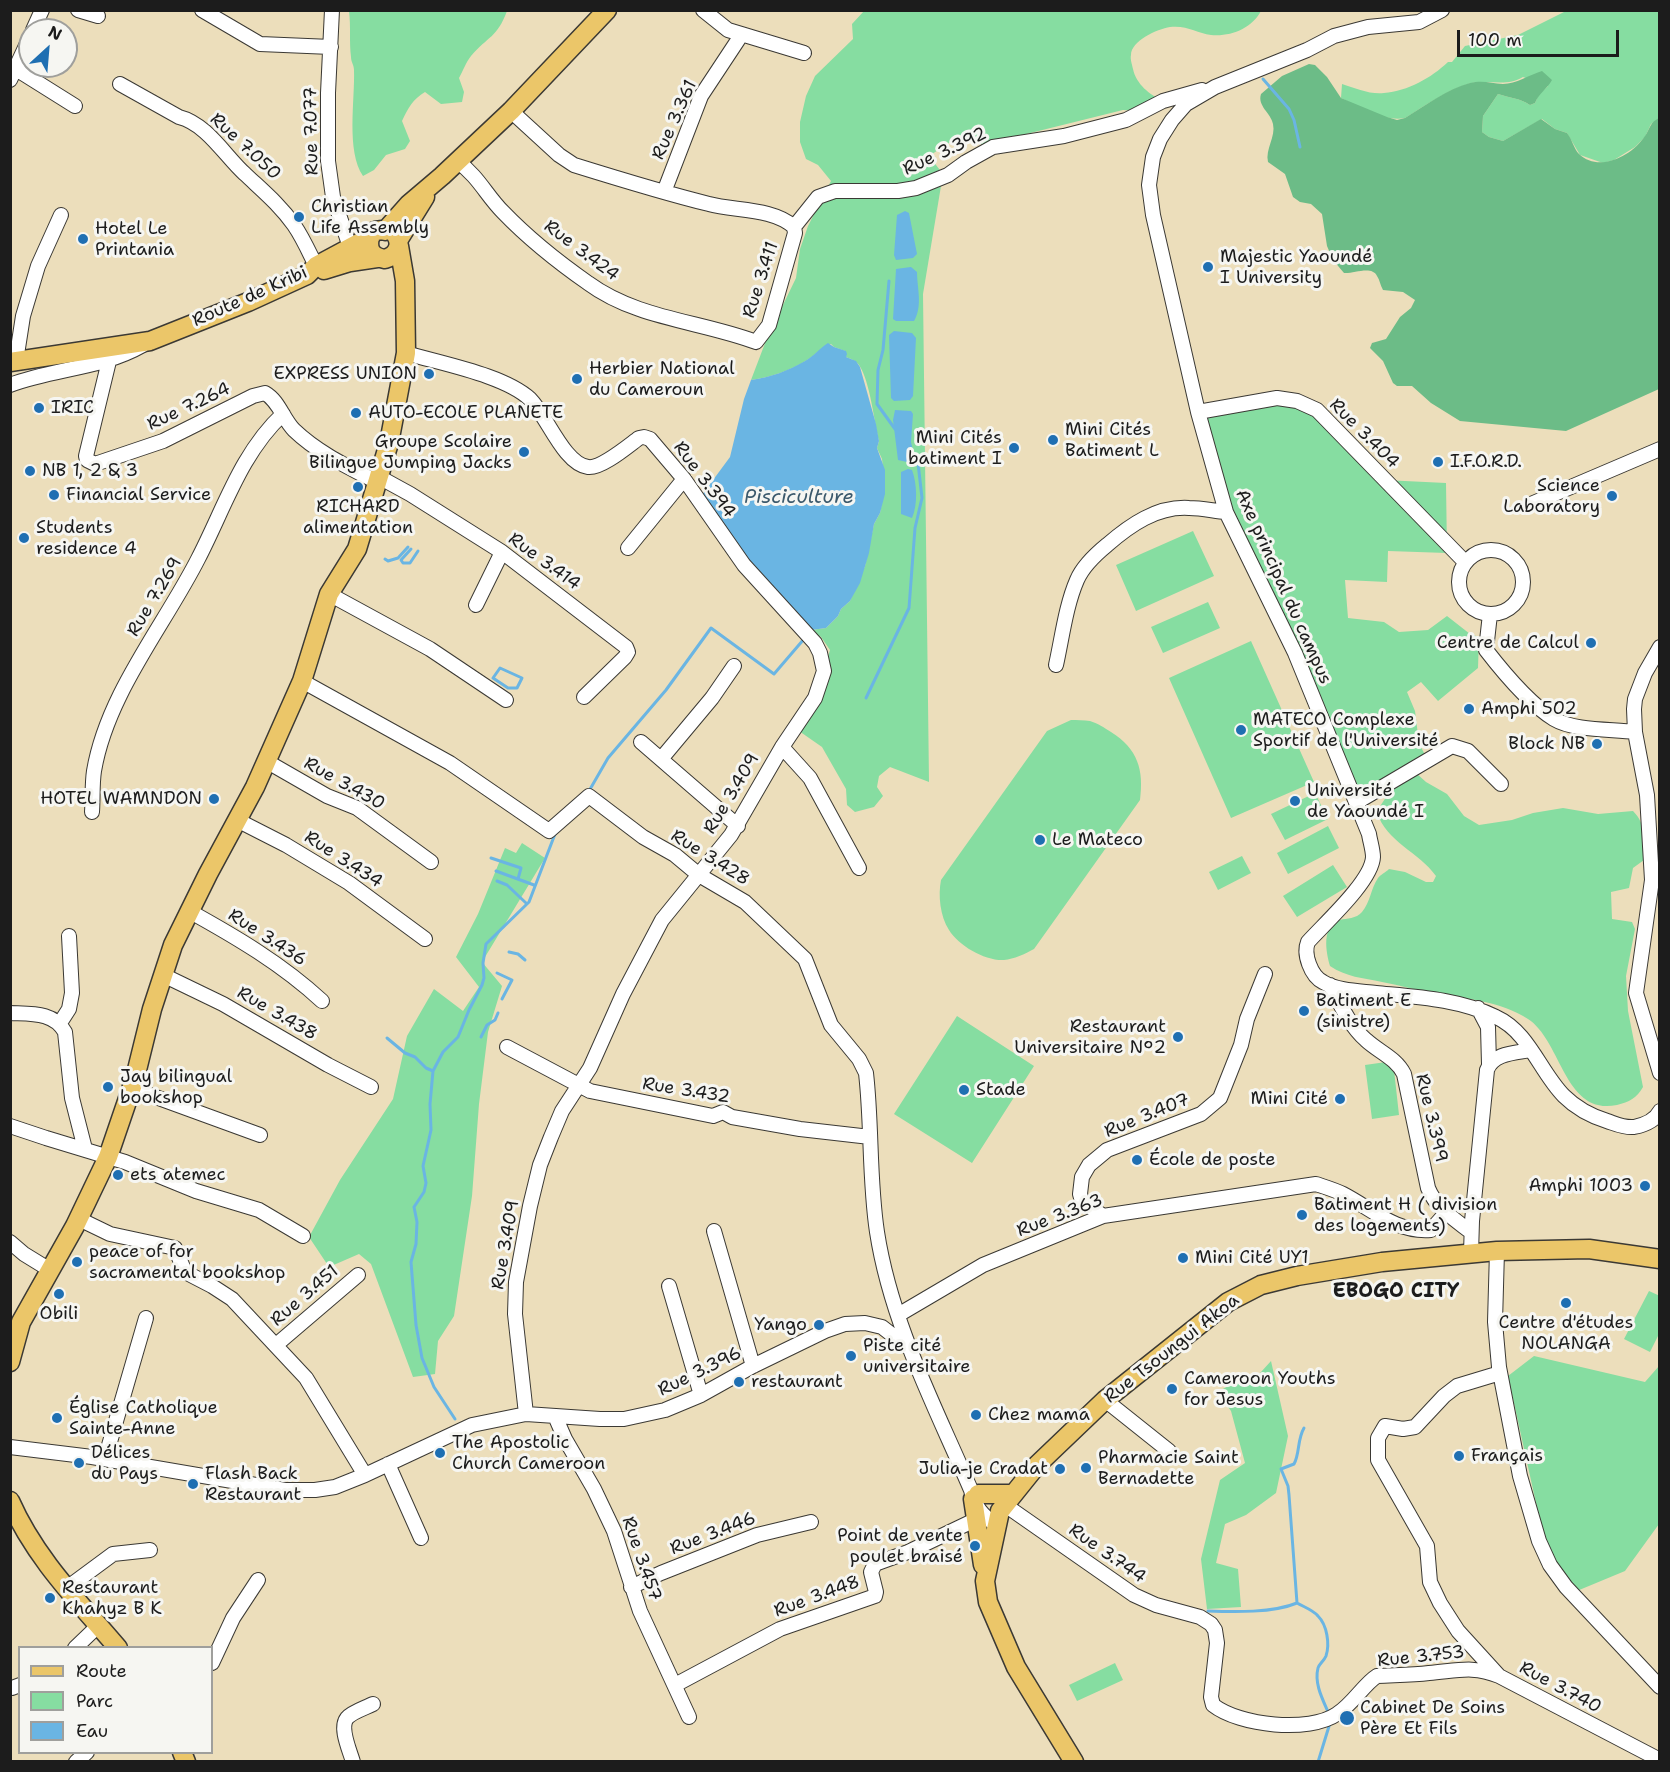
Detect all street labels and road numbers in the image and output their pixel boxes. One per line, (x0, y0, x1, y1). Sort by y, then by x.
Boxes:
street label: Rue 3.361 (648, 77, 702, 163)
street label: Rue 7.077 (300, 87, 324, 175)
street label: Rue 7.050 (205, 109, 285, 185)
street label: Rue 3.392 (900, 123, 990, 181)
street label: Rue 3.424 (539, 216, 623, 286)
street label: Rue 3.411 (739, 239, 783, 321)
street label: Route de Kribi (189, 262, 311, 332)
street label: Rue 7.264 (144, 378, 234, 436)
street label: Rue 3.404 (1325, 395, 1403, 473)
street label: Rue 3.394 (668, 438, 740, 522)
street label: Axe principal du campus (1230, 486, 1336, 688)
street label: Rue 3.414 (504, 529, 584, 595)
street label: Rue 7.269 (123, 553, 187, 641)
street label: Rue 3.409 (700, 750, 764, 838)
street label: Rue 3.430 (300, 753, 388, 815)
street label: Rue 3.428 (667, 825, 753, 891)
street label: Rue 3.434 (300, 827, 386, 893)
street label: Rue 3.436 (224, 905, 310, 971)
street label: Rue 3.438 (233, 982, 321, 1046)
street label: Rue 3.399 (1410, 1072, 1452, 1164)
street label: Rue 3.432 (641, 1073, 731, 1109)
street label: Rue 3.407 (1101, 1089, 1193, 1143)
street label: Rue 3.363 (1014, 1190, 1106, 1242)
street label: Rue 3.409 (488, 1199, 524, 1291)
street label: Rue 3.451 (267, 1261, 343, 1331)
street label: Rue Tsoungui Akoa (1100, 1290, 1244, 1408)
street label: Rue 3.396 (655, 1342, 745, 1402)
street label: Rue 3.446 (667, 1508, 759, 1560)
street label: Rue 3.457 (617, 1514, 665, 1604)
street label: Rue 3.744 (1064, 1520, 1150, 1588)
street label: Rue 3.448 (771, 1571, 863, 1623)
street label: Rue 3.753 (1376, 1642, 1466, 1672)
street label: Rue 3.740 (1515, 1657, 1605, 1719)

